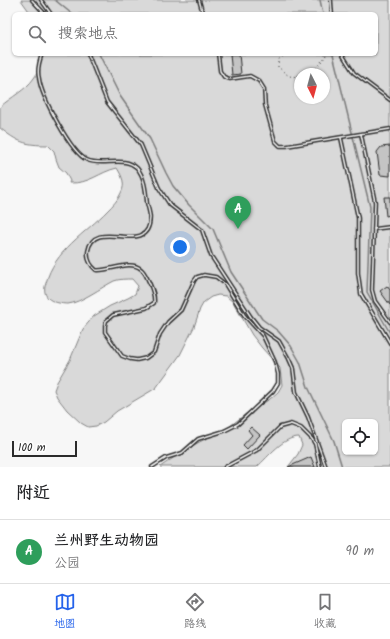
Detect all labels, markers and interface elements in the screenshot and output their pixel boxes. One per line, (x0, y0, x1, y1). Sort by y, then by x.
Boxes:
search box (12, 12, 378, 56)
text: 搜索地点 (58, 22, 118, 46)
icon: search (26, 23, 48, 45)
north arrow (294, 68, 330, 104)
pin: A (225, 196, 251, 229)
your location (170, 237, 190, 257)
map controls (342, 419, 378, 455)
button: locate (342, 419, 378, 455)
scale bar (12, 439, 77, 458)
text: 100 m (18, 439, 46, 457)
text: 附近 (16, 480, 50, 507)
text: 兰州野生动物园 (54, 529, 159, 553)
text: A (25, 541, 33, 562)
text: 90 m (346, 541, 374, 562)
text: 公园 (54, 553, 80, 574)
tab: 地图 (54, 591, 76, 633)
tab: 路线 (184, 591, 206, 633)
tab: 收藏 (314, 591, 336, 633)

